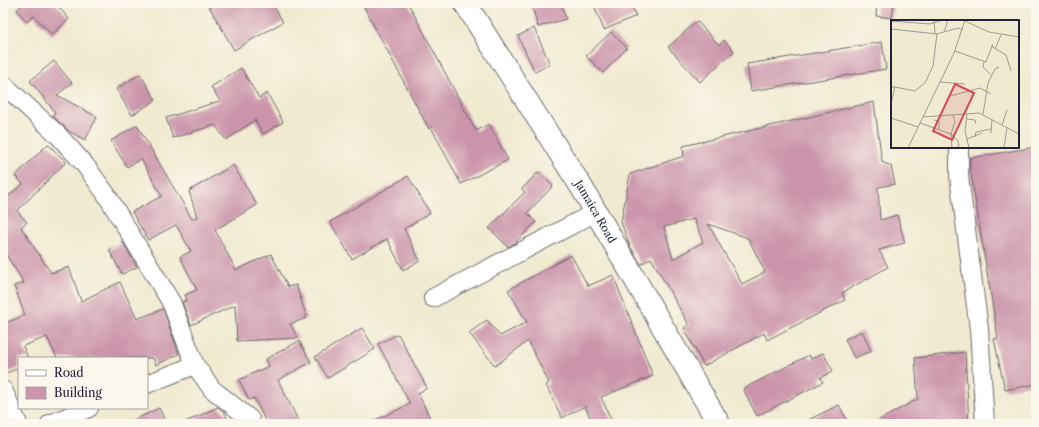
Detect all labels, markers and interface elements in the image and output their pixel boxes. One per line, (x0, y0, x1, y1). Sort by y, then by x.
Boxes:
inset map (891, 20, 1019, 148)
street label: Jamaica Road (571, 176, 620, 246)
legend (18, 357, 148, 409)
text: Road (54, 365, 84, 380)
text: Building (54, 385, 102, 400)

